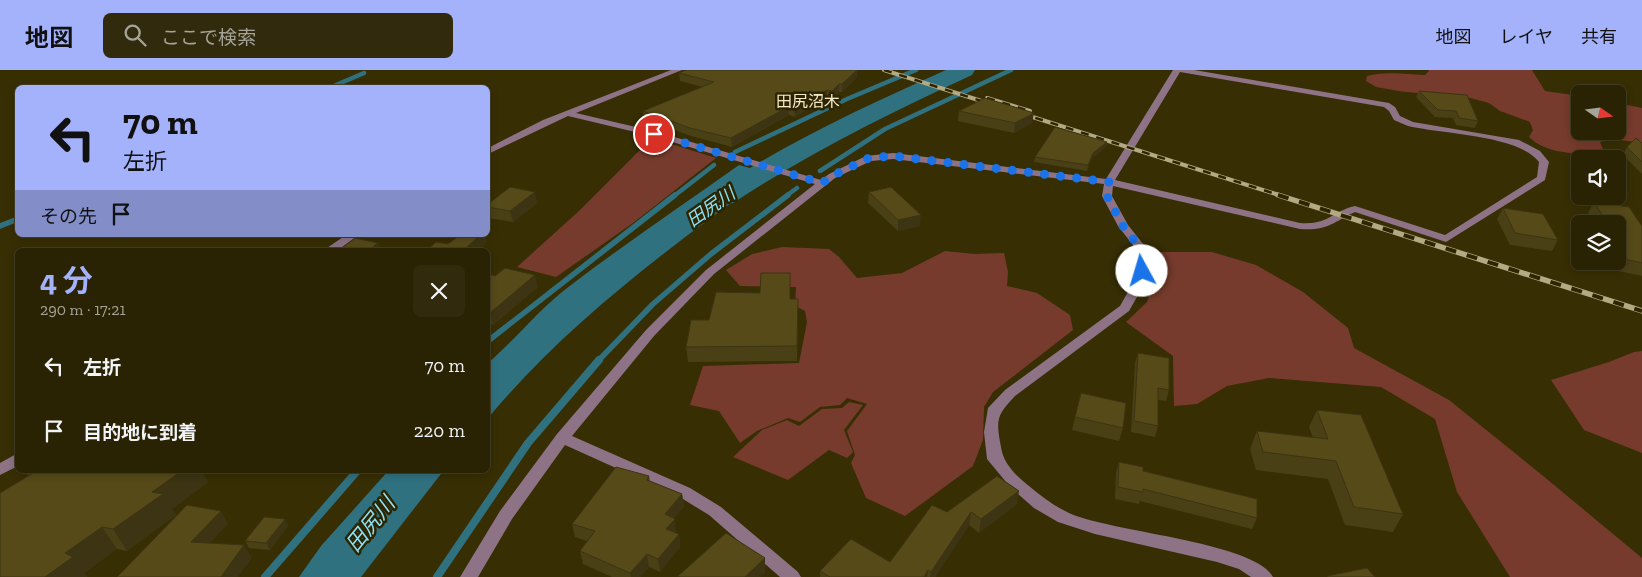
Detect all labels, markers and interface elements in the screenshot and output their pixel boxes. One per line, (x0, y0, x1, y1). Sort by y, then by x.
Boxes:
search box (103, 13, 453, 58)
icon: search (121, 21, 149, 49)
text: 地図 (25, 23, 73, 52)
text: ここで検索 (161, 26, 256, 49)
text: 地図 (1436, 26, 1472, 48)
text: レイヤ (1500, 26, 1553, 48)
text: 共有 (1581, 26, 1617, 48)
north arrow (1571, 85, 1626, 140)
map controls (1571, 85, 1626, 270)
district label: 田尻沼木 (776, 92, 840, 111)
text: 70 m (123, 101, 198, 143)
icon: left (40, 105, 105, 170)
pin (633, 113, 675, 155)
icon: arrive (640, 120, 668, 148)
text: 左折 (123, 148, 167, 175)
button: sound (1571, 150, 1626, 205)
water label: 田尻川 (683, 181, 741, 231)
icon: arrive (107, 200, 135, 228)
text: その先 (40, 205, 97, 228)
button: layers (1571, 215, 1626, 270)
position arrow (1115, 244, 1167, 296)
text: 4 分 (40, 263, 93, 299)
button: close (413, 265, 465, 317)
text: 290 m · 17:21 (40, 300, 126, 319)
icon: left (40, 352, 68, 380)
text: 70 m (424, 354, 465, 377)
text: 左折 (83, 356, 121, 379)
icon: arrive (40, 417, 68, 445)
text: 220 m (414, 419, 465, 442)
text: 目的地に到着 (83, 421, 197, 444)
water label: 田尻川 (340, 490, 401, 556)

